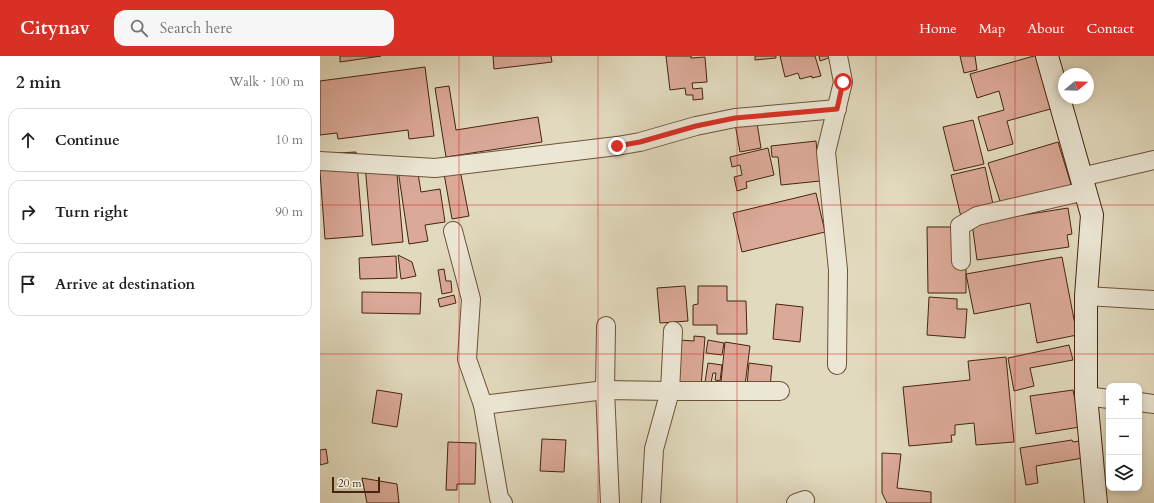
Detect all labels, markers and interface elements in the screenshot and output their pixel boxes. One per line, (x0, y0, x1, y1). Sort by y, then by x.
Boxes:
search box (114, 10, 394, 46)
text: Citynav (20, 15, 90, 41)
icon: search (128, 17, 150, 39)
text: Search here (160, 18, 233, 38)
text: Home (919, 19, 957, 38)
text: Map (979, 19, 1005, 38)
text: About (1027, 19, 1064, 38)
text: Contact (1086, 19, 1134, 38)
north arrow (1058, 68, 1094, 104)
text: 2 min (16, 71, 61, 94)
text: Walk · 100 m (229, 73, 304, 91)
route start (834, 73, 852, 91)
icon: ahead (17, 129, 39, 151)
text: Continue (55, 130, 120, 150)
text: 10 m (275, 131, 303, 149)
route end (608, 137, 626, 155)
icon: right (17, 201, 39, 223)
text: Turn right (55, 202, 128, 222)
text: 90 m (275, 203, 303, 221)
icon: arrive (17, 273, 39, 295)
text: Arrive at destination (55, 274, 195, 294)
map controls (1106, 383, 1142, 491)
button: + (1106, 383, 1142, 419)
button: − (1106, 419, 1142, 455)
button: layers (1106, 455, 1142, 491)
scale bar (332, 475, 380, 494)
text: 20 m (338, 476, 362, 491)

